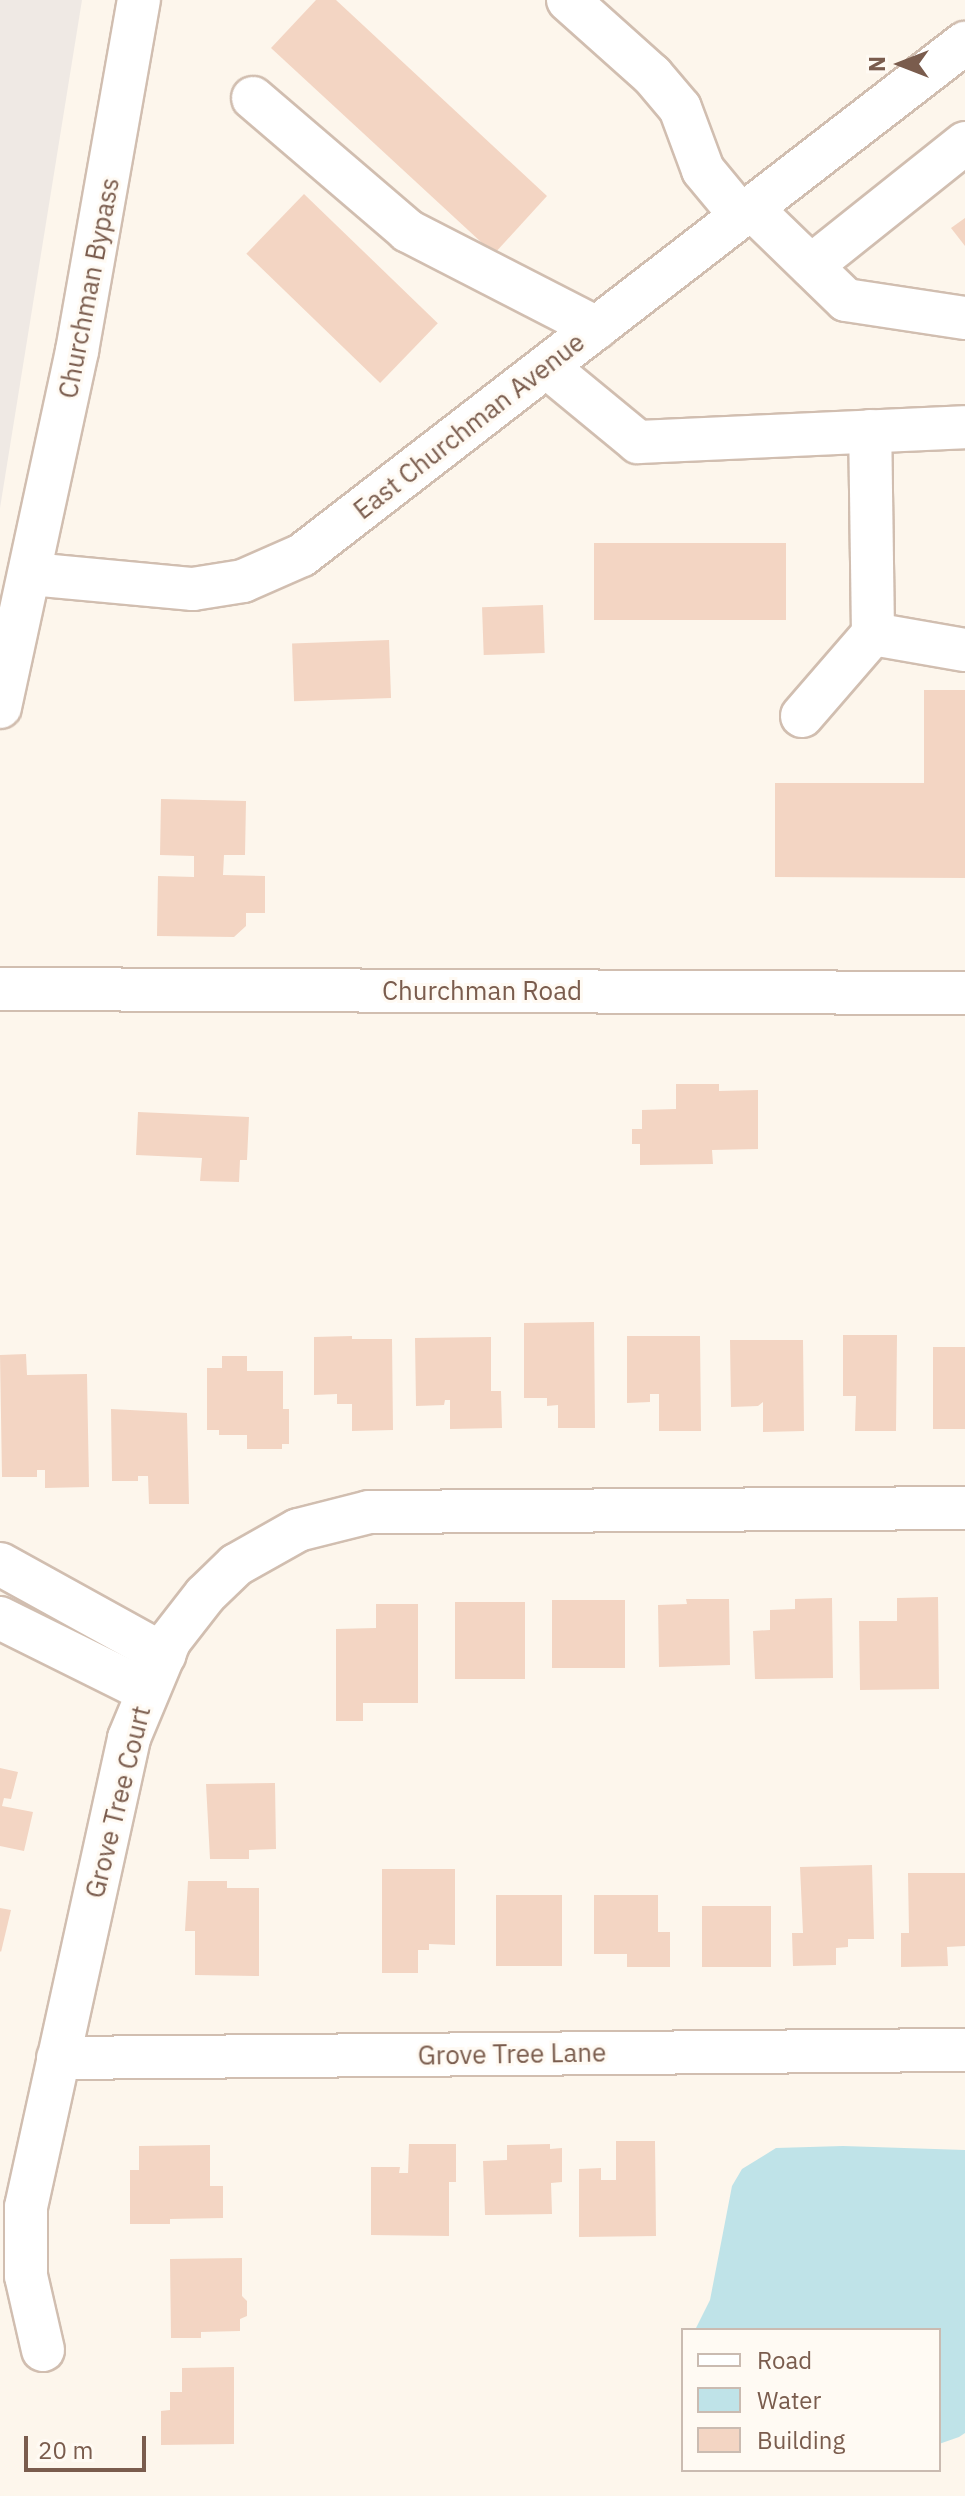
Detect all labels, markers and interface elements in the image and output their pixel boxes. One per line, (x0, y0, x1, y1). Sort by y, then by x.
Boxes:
north arrow (861, 24, 941, 104)
text: N (862, 56, 891, 72)
street label: Churchman Bypass (52, 175, 126, 401)
street label: East Churchman Avenue (347, 326, 591, 526)
street label: Churchman Road (382, 975, 582, 1007)
street label: Grove Tree Court (79, 1703, 157, 1901)
street label: Grove Tree Lane (417, 2037, 607, 2071)
legend (681, 2328, 941, 2472)
text: Road (757, 2344, 812, 2376)
text: Water (757, 2384, 821, 2416)
scale bar (28, 2420, 150, 2470)
text: Building (757, 2424, 845, 2456)
text: 20 m (38, 2434, 93, 2466)

